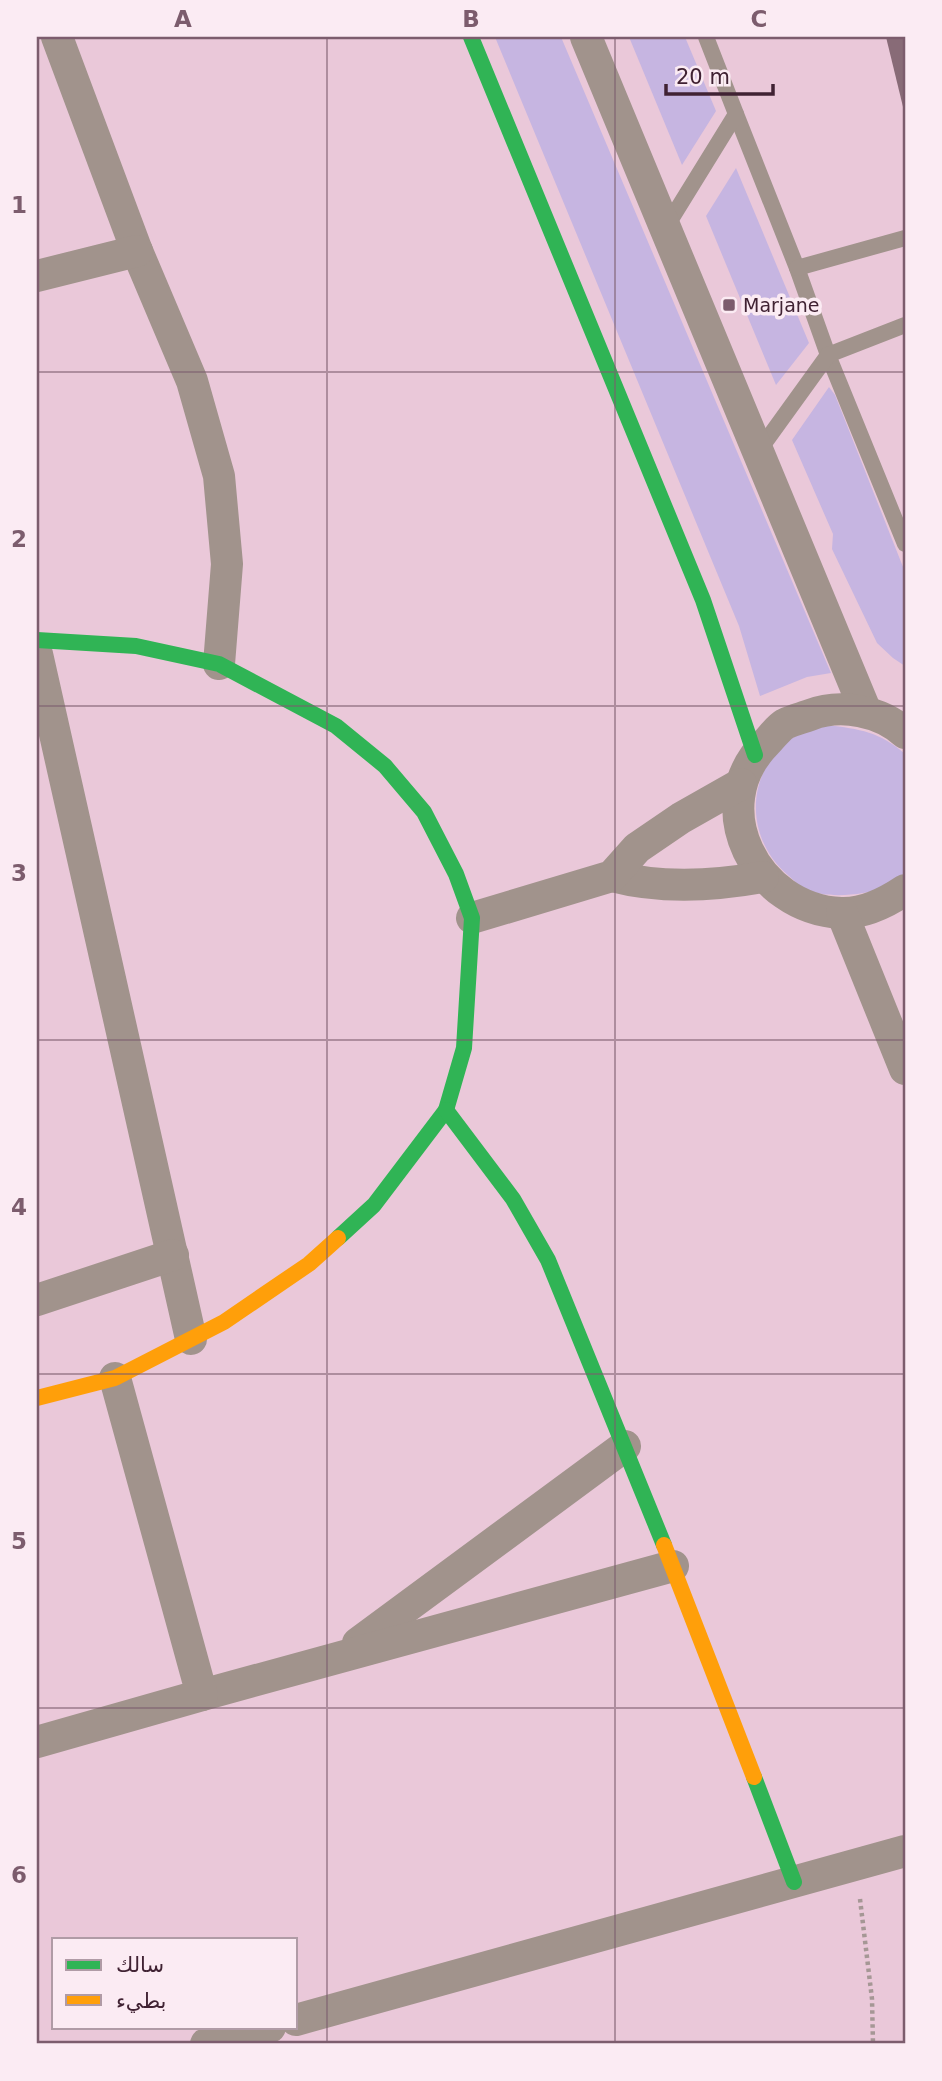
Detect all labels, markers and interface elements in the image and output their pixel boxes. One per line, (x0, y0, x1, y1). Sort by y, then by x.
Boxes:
text: A (174, 6, 192, 32)
text: B (462, 6, 480, 32)
text: C (751, 6, 767, 32)
scale bar (666, 52, 772, 96)
text: 20 m (676, 65, 730, 89)
text: 1 (11, 192, 27, 218)
place label: Marjane (743, 294, 820, 316)
marker: Marjane (721, 297, 737, 313)
text: 2 (11, 526, 27, 552)
text: 3 (11, 860, 27, 886)
text: 4 (11, 1194, 27, 1220)
text: 5 (11, 1528, 27, 1554)
text: 6 (11, 1862, 27, 1888)
legend (52, 1938, 298, 2028)
text: سالك (116, 1953, 164, 1977)
text: بطيء (116, 1989, 166, 2013)

